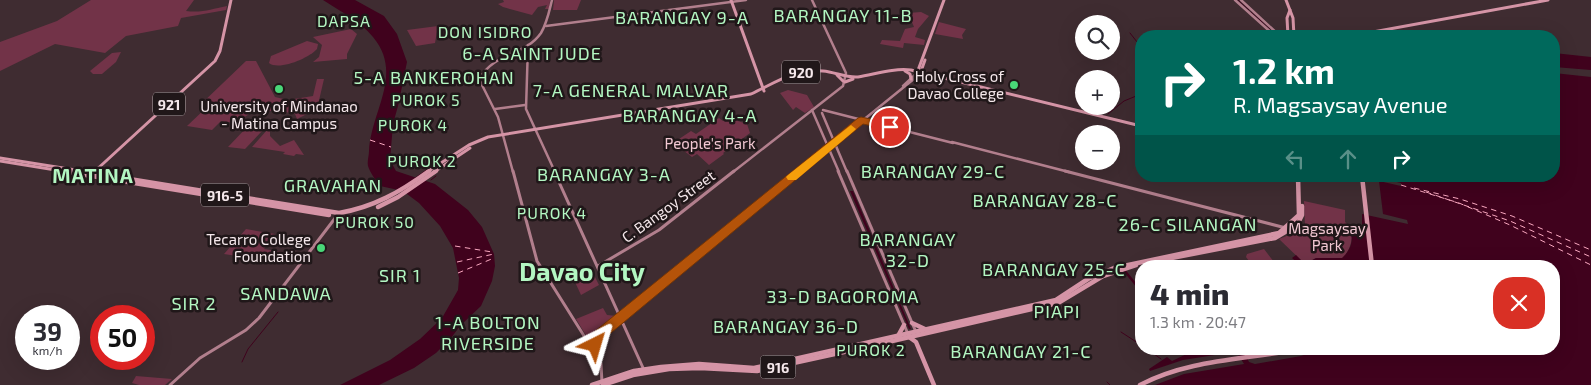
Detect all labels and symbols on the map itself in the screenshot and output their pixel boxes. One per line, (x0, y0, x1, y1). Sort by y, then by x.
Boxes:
district label: BARANGAY 11-B (773, 4, 913, 26)
district label: BARANGAY 9-A (615, 6, 749, 28)
district label: DAPSA (317, 11, 371, 30)
district label: DON ISIDRO (438, 22, 532, 41)
district label: 6-A SAINT JUDE (462, 42, 602, 64)
road number: 920 (782, 61, 820, 84)
district label: 5-A BANKEROHAN (353, 66, 515, 88)
place label: Holy Cross of Davao College (907, 67, 1004, 102)
district label: 7-A GENERAL MALVAR (533, 79, 729, 101)
marker: Holy Cross of Davao College (1008, 79, 1020, 91)
marker: University of Mindanao - Matina Campus (273, 83, 285, 95)
district label: PUROK 5 (391, 90, 461, 109)
road number: 921 (153, 92, 185, 116)
place label: University of Mindanao - Matina Campus (200, 97, 358, 132)
district label: BARANGAY 4-A (622, 104, 758, 126)
pin (869, 106, 911, 148)
district label: PUROK 4 (378, 115, 448, 134)
park label: People's Park (664, 134, 756, 152)
district label: PUROK 2 (387, 151, 457, 170)
district label: BARANGAY 29-C (861, 160, 1005, 182)
district label: MATINA (52, 163, 134, 187)
district label: BARANGAY 3-A (537, 163, 671, 185)
street label: C. Bangoy Street (618, 166, 718, 246)
district label: GRAVAHAN (284, 174, 382, 196)
road number: 916-5 (201, 184, 249, 206)
district label: BARANGAY 28-C (972, 189, 1118, 211)
district label: PUROK 4 (517, 203, 587, 222)
district label: PUROK 50 (335, 212, 415, 231)
district label: 26-C SILANGAN (1119, 213, 1257, 235)
park label: Magsaysay Park (1288, 219, 1366, 254)
district label: BARANGAY 32-D (859, 228, 957, 271)
place label: Tecarro College Foundation (206, 230, 311, 265)
marker: Tecarro College Foundation (315, 242, 327, 254)
district label: Davao City (519, 256, 645, 287)
district label: BARANGAY 25-C (982, 258, 1126, 280)
district label: SIR 1 (379, 264, 421, 286)
district label: SANDAWA (240, 282, 332, 304)
district label: 33-D BAGOROMA (767, 285, 919, 307)
district label: SIR 2 (171, 292, 217, 314)
district label: PIAPI (1034, 300, 1080, 322)
speed limit sign: 50 (90, 305, 155, 370)
district label: 1-A BOLTON RIVERSIDE (435, 311, 541, 354)
district label: BARANGAY 36-D (713, 315, 859, 337)
position arrow (568, 318, 620, 370)
district label: PUROK 2 (836, 340, 906, 359)
district label: BARANGAY 21-C (950, 340, 1092, 362)
road number: 916 (760, 356, 796, 378)

